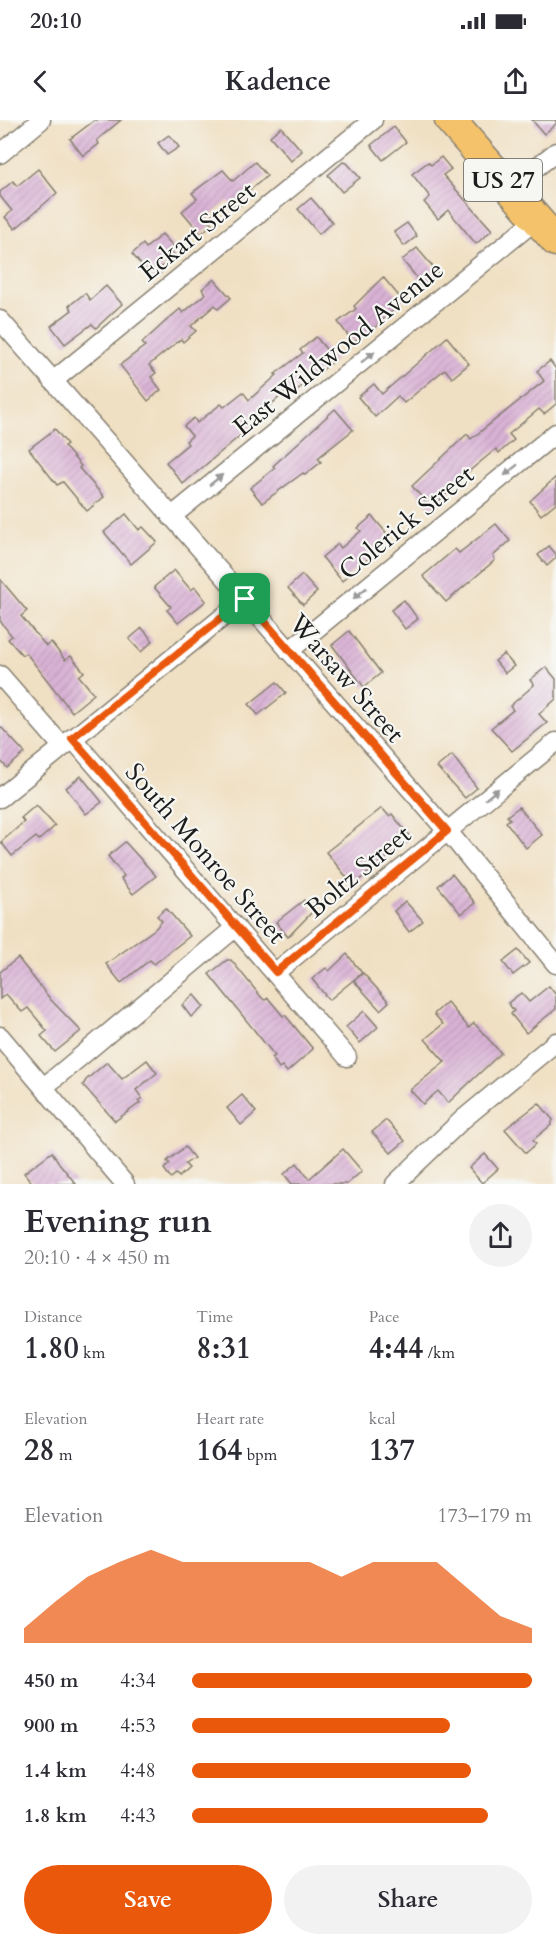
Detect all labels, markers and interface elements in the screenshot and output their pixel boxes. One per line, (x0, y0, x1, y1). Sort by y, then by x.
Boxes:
text: 20:10 (30, 6, 81, 36)
text: Kadence (225, 63, 331, 100)
icon: back (24, 65, 57, 98)
icon: share (499, 65, 532, 98)
road number: US 27 (464, 159, 542, 201)
street label: Eckart Street (132, 174, 263, 289)
street label: East Wildwood Avenue (226, 252, 451, 444)
one-way arrow (360, 351, 375, 364)
street label: Colerick Street (331, 457, 481, 588)
one-way arrow (503, 463, 519, 476)
one-way arrow (209, 474, 224, 486)
pin (219, 573, 270, 624)
icon: arrive (228, 582, 261, 615)
one-way arrow (352, 587, 368, 600)
street label: Warsaw Street (280, 606, 412, 750)
street label: South Monroe Street (117, 755, 294, 951)
one-way arrow (484, 787, 500, 800)
street label: Boltz Street (298, 817, 418, 926)
text: Evening run (24, 1199, 212, 1244)
button: share (469, 1204, 532, 1267)
text: 20:10 · 4 × 450 m (24, 1244, 170, 1271)
text: Distance (24, 1306, 82, 1328)
text: Time (196, 1306, 233, 1328)
text: Pace (369, 1306, 400, 1328)
text: 1.80 (24, 1328, 79, 1369)
text: 8:31 (196, 1328, 251, 1369)
text: 4:44 (369, 1328, 423, 1369)
text: km (79, 1342, 105, 1364)
text: /km (423, 1342, 455, 1364)
text: Elevation (24, 1408, 88, 1430)
text: Heart rate (196, 1408, 264, 1430)
text: kcal (369, 1408, 396, 1430)
text: 28 (24, 1430, 55, 1471)
text: 164 (196, 1430, 242, 1471)
text: 137 (369, 1430, 415, 1471)
text: m (55, 1444, 73, 1466)
text: bpm (242, 1444, 277, 1466)
text: Elevation (24, 1502, 103, 1529)
text: 173–179 m (437, 1502, 532, 1529)
text: 450 m (24, 1667, 79, 1694)
text: 4:34 (120, 1667, 156, 1694)
text: 900 m (24, 1712, 79, 1739)
text: 4:53 (120, 1712, 156, 1739)
text: 1.4 km (24, 1757, 87, 1784)
text: 4:48 (120, 1757, 156, 1784)
text: 1.8 km (24, 1802, 87, 1829)
text: 4:43 (120, 1802, 156, 1829)
button: Save (24, 1865, 272, 1934)
button: Share (284, 1865, 532, 1934)

